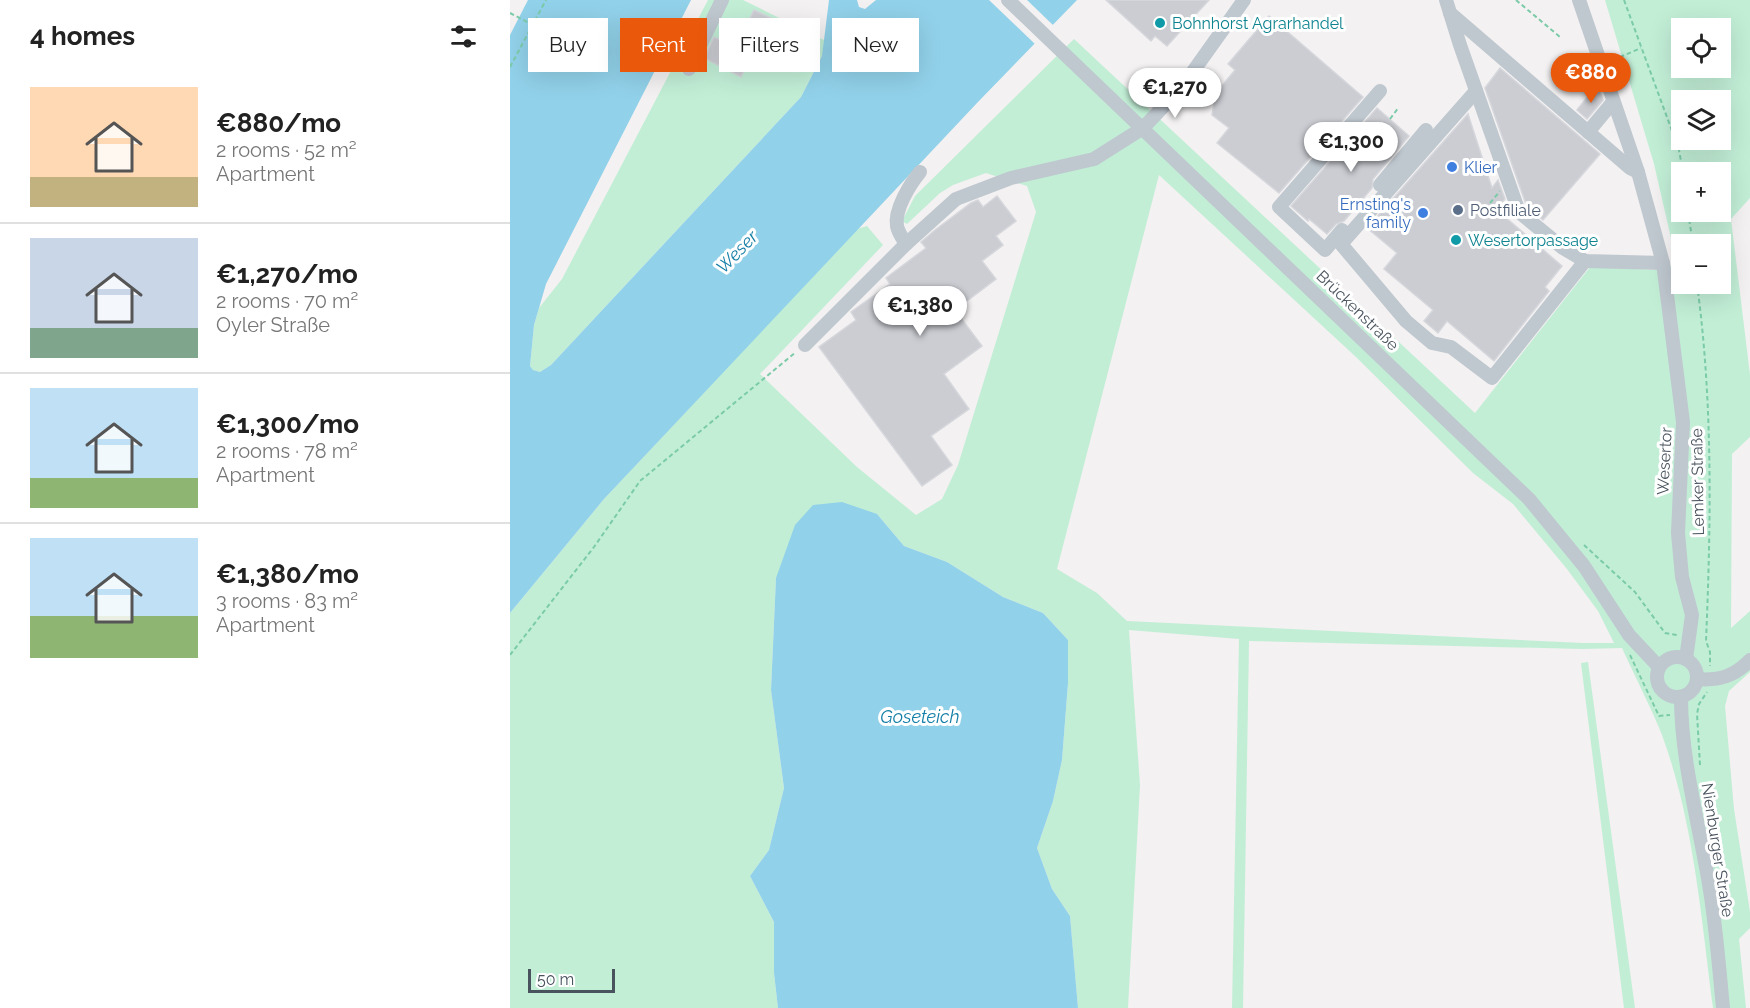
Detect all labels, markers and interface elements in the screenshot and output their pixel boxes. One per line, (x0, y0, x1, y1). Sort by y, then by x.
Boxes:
place label: Bohnhorst Agrarhandel (1172, 14, 1344, 33)
marker: Bohnhorst Agrarhandel (1153, 16, 1167, 30)
chip: Buy (528, 18, 608, 72)
chip: Rent (620, 18, 707, 72)
chip: Filters (719, 18, 820, 72)
chip: New (832, 18, 919, 72)
map controls (1671, 18, 1731, 294)
button: locate (1671, 18, 1731, 78)
icon: filters (447, 20, 480, 53)
text: 4 homes (30, 21, 135, 51)
pin: €880 (1555, 53, 1627, 104)
text: €880 (1565, 60, 1617, 84)
pin: €1,270 (1126, 68, 1224, 119)
text: €1,270 (1142, 75, 1208, 99)
button: layers (1671, 90, 1731, 150)
text: €880/mo (216, 108, 341, 138)
icon: home (78, 111, 150, 183)
pin: €1,300 (1302, 122, 1400, 173)
text: €1,300 (1318, 129, 1384, 153)
text: 2 rooms · 52 m² (216, 138, 357, 162)
place label: Klier (1464, 158, 1498, 177)
marker: Klier (1445, 160, 1459, 174)
text: Apartment (216, 162, 315, 186)
button: + (1671, 162, 1731, 222)
place label: Ernsting's family (1340, 195, 1411, 232)
place label: Postfiliale (1470, 201, 1541, 220)
marker: Postfiliale (1451, 203, 1465, 217)
marker: Ernsting's family (1416, 206, 1430, 220)
water label: Weser (711, 226, 762, 277)
place label: Wesertorpassage (1468, 231, 1598, 250)
marker: Wesertorpassage (1449, 233, 1463, 247)
button: − (1671, 234, 1731, 294)
text: €1,270/mo (216, 259, 358, 289)
icon: home (78, 262, 150, 334)
street label: Brückenstraße (1313, 266, 1403, 354)
pin: €1,380 (871, 286, 969, 337)
text: 2 rooms · 70 m² (216, 289, 358, 313)
text: €1,380 (887, 293, 953, 317)
text: Oyler Straße (216, 313, 330, 337)
text: €1,300/mo (216, 409, 359, 439)
icon: home (78, 412, 150, 484)
street label: Wesertor (1653, 426, 1676, 496)
street label: Lemker Straße (1687, 428, 1708, 536)
text: 2 rooms · 78 m² (216, 439, 358, 463)
text: Apartment (216, 463, 315, 487)
text: €1,380/mo (216, 559, 359, 589)
icon: home (78, 562, 150, 634)
text: 3 rooms · 83 m² (216, 589, 358, 613)
text: Apartment (216, 613, 315, 637)
water label: Goseteich (880, 706, 960, 727)
street label: Nienburger Straße (1698, 782, 1737, 918)
scale bar (528, 966, 615, 994)
text: 50 m (537, 970, 574, 989)

